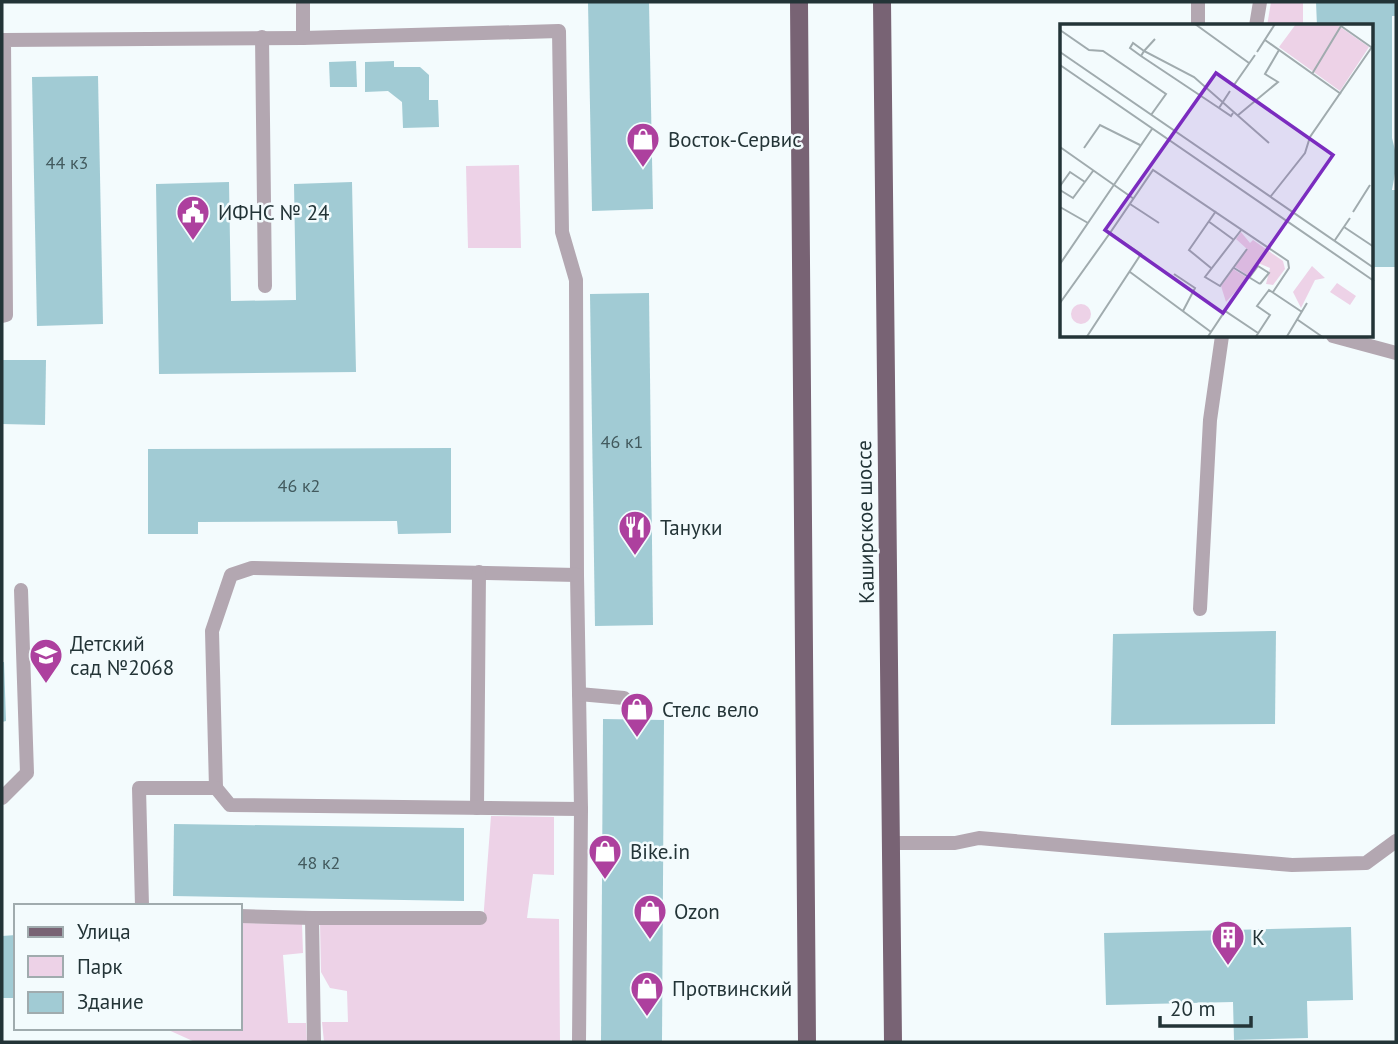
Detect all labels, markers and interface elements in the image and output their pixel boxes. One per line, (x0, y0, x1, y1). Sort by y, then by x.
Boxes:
inset map (1060, 24, 1374, 338)
shop icon: Восток-Сервис (624, 120, 662, 169)
place label: Восток-Сервис (668, 126, 802, 153)
house number: 44 к3 (46, 151, 88, 174)
public building icon: ИФНС № 24 (174, 193, 212, 242)
place label: ИФНС № 24 (218, 199, 330, 226)
house number: 46 к1 (601, 430, 643, 453)
street label: Каширское шоссе (850, 440, 880, 604)
house number: 46 к2 (278, 474, 320, 497)
restaurant icon: Тануки (616, 508, 654, 557)
place label: Тануки (660, 514, 722, 541)
place label: Детский сад №2068 (70, 630, 174, 681)
school or university icon: Детский сад №2068 (27, 636, 65, 685)
shop icon: Стелс вело (618, 690, 656, 739)
place label: Стелс вело (662, 696, 759, 723)
shop icon: Bike.in (586, 832, 624, 881)
place label: Bike.in (630, 838, 690, 865)
house number: 48 к2 (298, 851, 340, 874)
shop icon: Ozon (631, 892, 669, 941)
place label: Ozon (674, 898, 720, 925)
legend (14, 904, 242, 1030)
text: Улица (77, 918, 131, 945)
building icon: К (1209, 918, 1247, 967)
place label: К (1252, 924, 1265, 951)
text: Парк (77, 953, 123, 980)
shop icon: Протвинский (628, 969, 666, 1018)
place label: Протвинский (672, 975, 792, 1002)
scale bar (1160, 984, 1251, 1028)
text: Здание (77, 988, 144, 1015)
text: 20 m (1170, 995, 1216, 1022)

